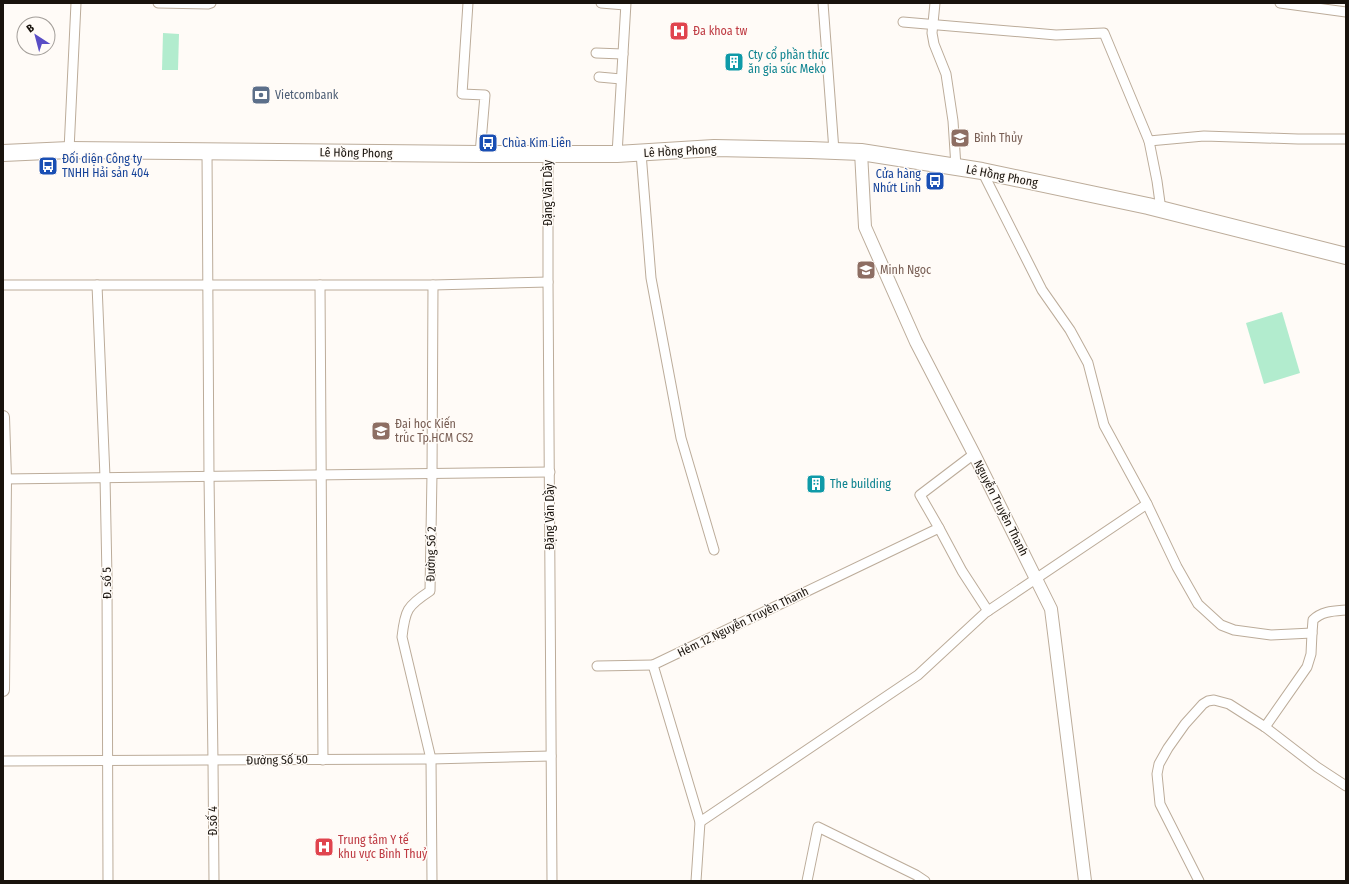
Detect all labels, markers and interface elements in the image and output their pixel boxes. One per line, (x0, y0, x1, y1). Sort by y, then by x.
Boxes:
north arrow (16, 16, 56, 56)
hospital icon: Đa khoa tw (668, 20, 690, 42)
text: B (24, 21, 37, 35)
place label: Đa khoa tw (693, 24, 747, 38)
place label: Cty cổ phần thức ăn gia súc Meko (748, 46, 829, 76)
building icon: Cty cổ phần thức ăn gia súc Meko (723, 51, 745, 73)
bank icon: Vietcombank (250, 84, 272, 106)
place label: Vietcombank (275, 88, 339, 102)
school or university icon: Bình Thủy (949, 127, 971, 149)
place label: Bình Thủy (974, 131, 1023, 145)
bus stop icon: Chùa Kim Liên (477, 132, 499, 154)
place label: Chùa Kim Liên (502, 136, 571, 150)
street label: Lê Hồng Phong (643, 141, 717, 160)
street label: Lê Hồng Phong (319, 144, 393, 161)
place label: Đối diện Công ty TNHH Hải sản 404 (62, 151, 149, 180)
bus stop icon: Đối diện Công ty TNHH Hải sản 404 (37, 155, 59, 177)
street label: Đặng Văn Dầy (540, 159, 555, 226)
street label: Lê Hồng Phong (965, 161, 1040, 190)
place label: Cửa hàng Nhứt Linh (873, 167, 921, 195)
bus stop icon: Cửa hàng Nhứt Linh (924, 170, 946, 192)
school or university icon: Minh Ngọc (855, 259, 877, 281)
place label: Minh Ngọc (880, 263, 931, 277)
place label: Đại học Kiến trúc Tp.HCM CS2 (395, 416, 473, 445)
school or university icon: Đại học Kiến trúc Tp.HCM CS2 (370, 420, 392, 442)
street label: Nguyễn Truyền Thanh (971, 457, 1032, 558)
building icon: The building (805, 473, 827, 495)
place label: The building (830, 477, 891, 491)
street label: Đặng Văn Dầy (542, 483, 557, 550)
street label: Đường Số 2 (423, 526, 438, 582)
street label: Đ. số 5 (99, 566, 114, 599)
street label: Hẻm 12 Nguyễn Truyền Thanh (675, 583, 811, 660)
street label: Đường Số 50 (246, 751, 308, 768)
street label: Đ.số 4 (205, 806, 220, 836)
place label: Trung tâm Y tế khu vực Bình Thuỷ (338, 832, 428, 861)
hospital icon: Trung tâm Y tế khu vực Bình Thuỷ (313, 836, 335, 858)

